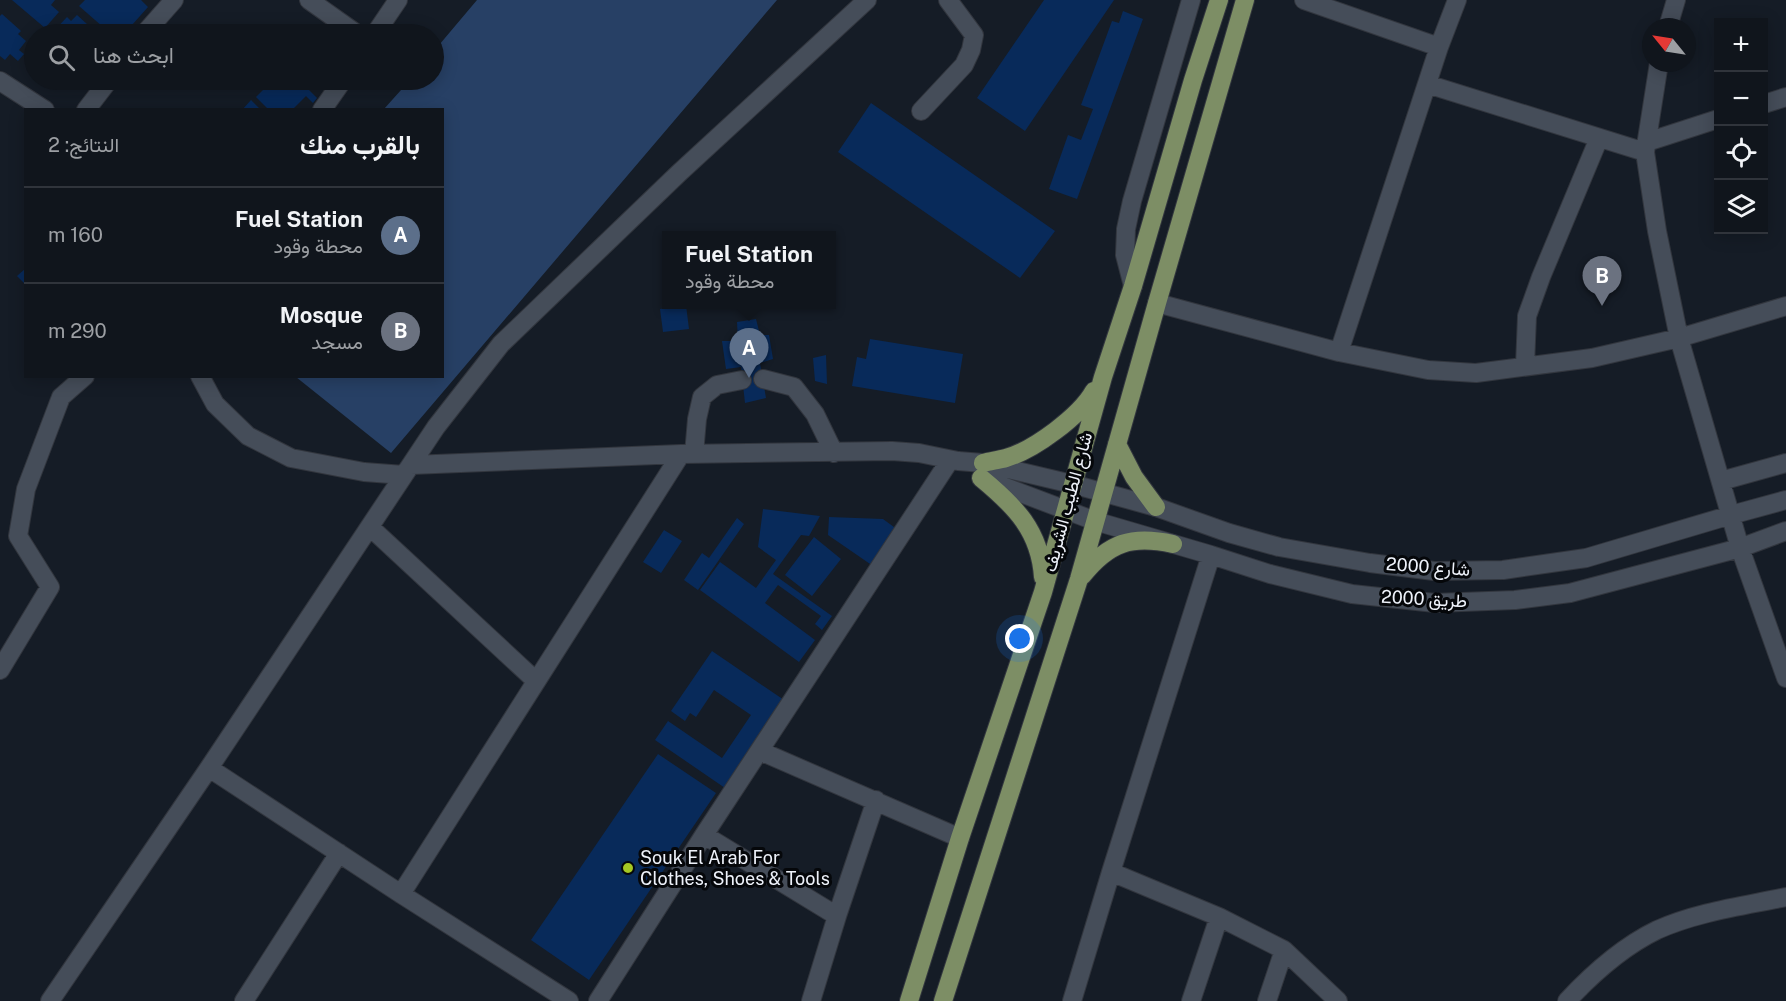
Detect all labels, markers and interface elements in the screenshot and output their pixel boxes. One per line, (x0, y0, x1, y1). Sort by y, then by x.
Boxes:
north arrow (1642, 18, 1696, 72)
map controls (1714, 18, 1768, 234)
button: + (1714, 18, 1768, 72)
search box (24, 24, 444, 90)
icon: search (45, 41, 78, 74)
text: ابحث هنا (93, 42, 174, 68)
button: − (1714, 72, 1768, 126)
button: locate (1714, 126, 1768, 180)
text: بالقرب منك (300, 129, 420, 160)
text: النتائج: 2 (48, 133, 119, 157)
button: layers (1714, 180, 1768, 234)
text: Fuel Station (235, 206, 363, 232)
text: 160 m (48, 223, 103, 247)
text: A (393, 223, 408, 247)
popup (662, 231, 836, 309)
text: محطة وقود (273, 234, 363, 258)
text: Fuel Station (685, 241, 813, 267)
pin: B (1582, 256, 1622, 306)
text: محطة وقود (685, 269, 774, 293)
text: Mosque (280, 302, 363, 328)
text: 290 m (48, 319, 107, 343)
text: B (394, 319, 407, 343)
pin: A (730, 328, 768, 378)
text: مسجد (311, 330, 363, 354)
street label: شارع الطيب الشريف (1039, 430, 1098, 574)
street label: شارع 2000 (1385, 553, 1471, 582)
street label: طريق 2000 (1380, 586, 1468, 612)
your location (1005, 624, 1034, 653)
place label: Souk El Arab For Clothes, Shoes & Tools (640, 847, 830, 889)
marker: Souk El Arab For Clothes, Shoes & Tools (621, 861, 635, 875)

